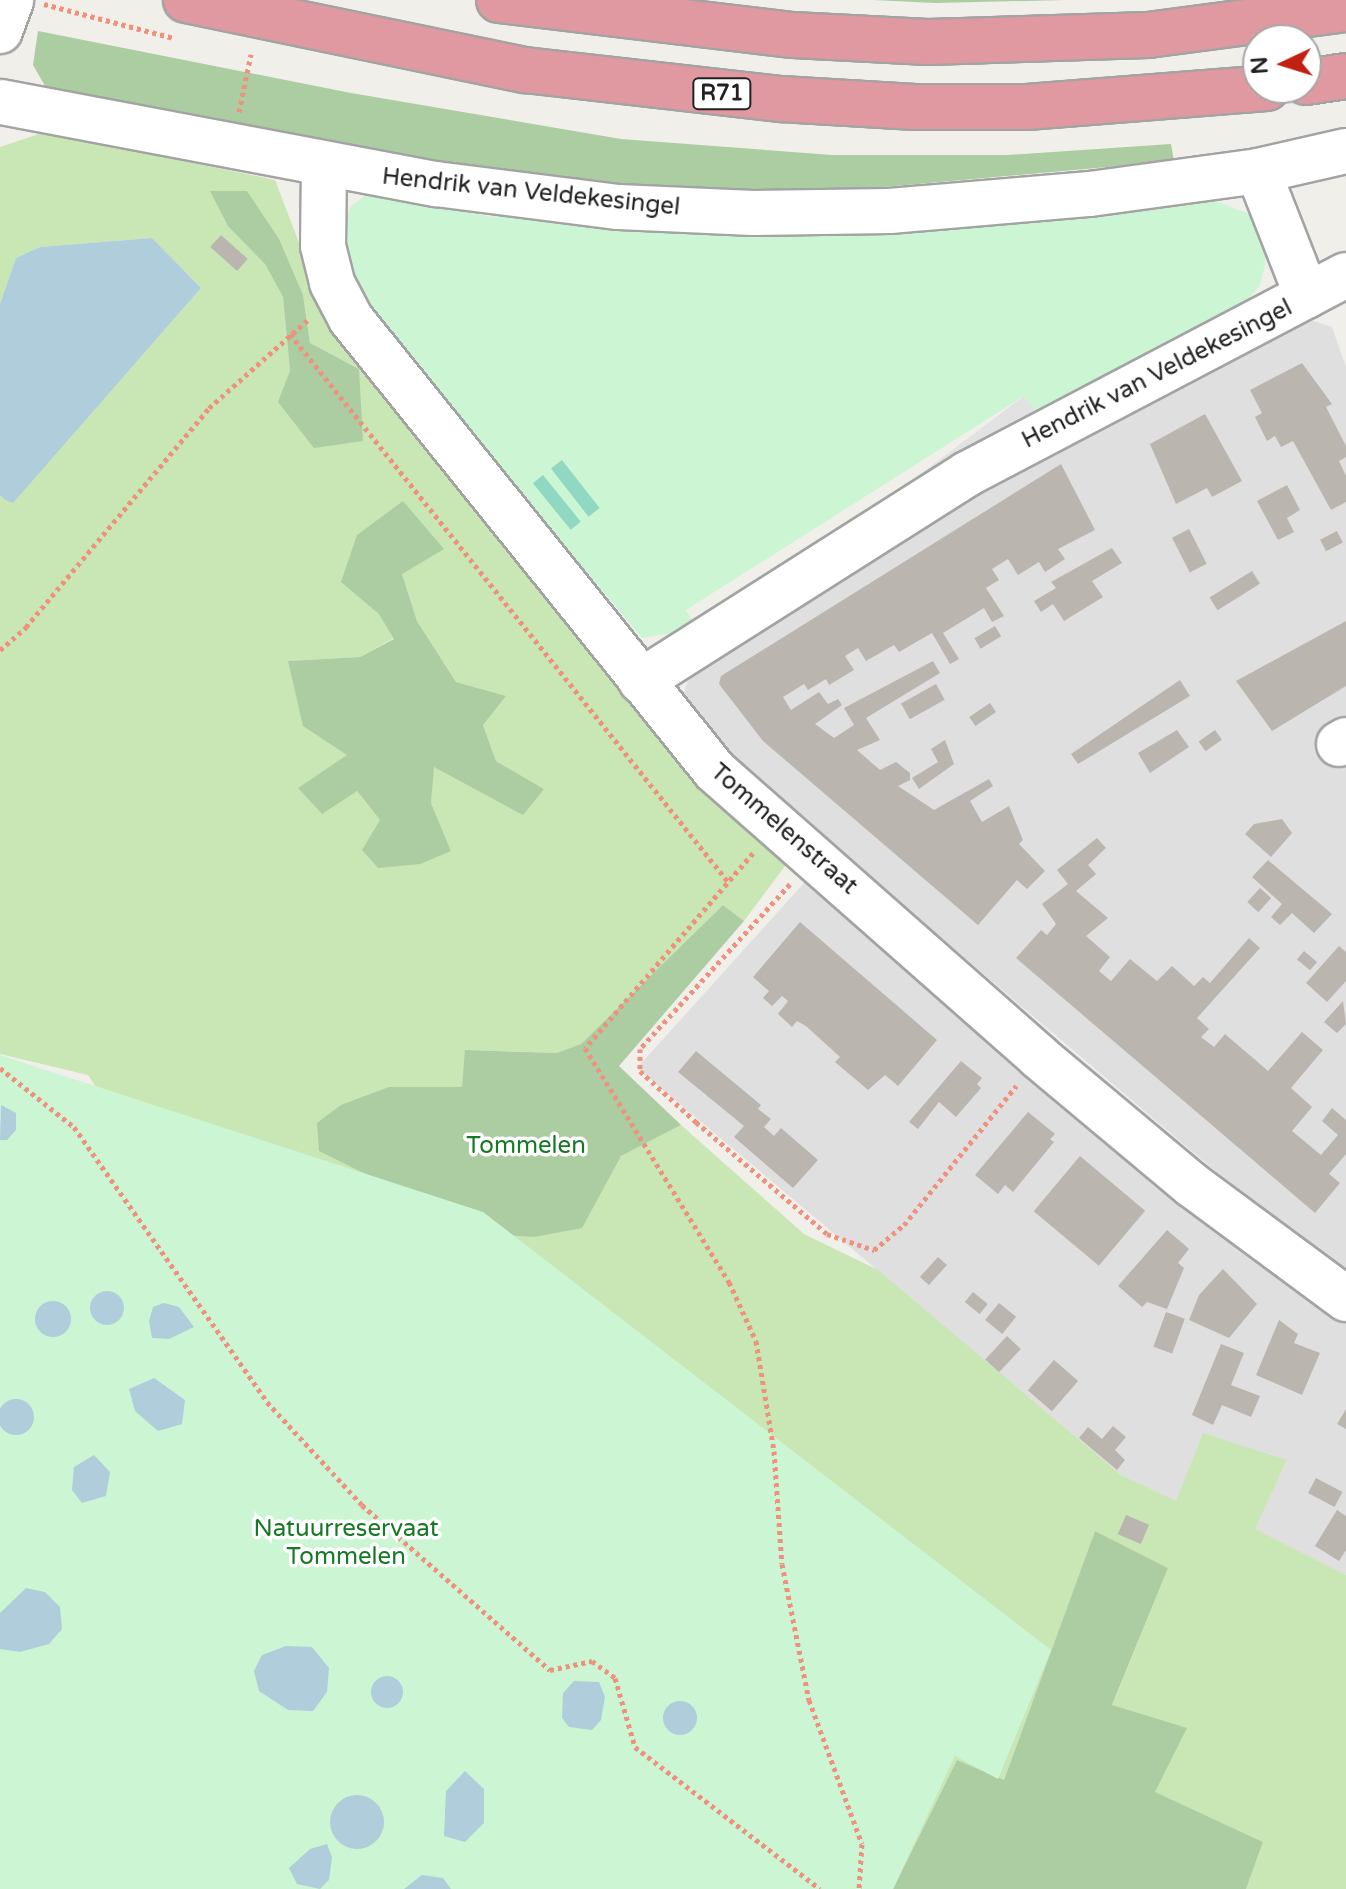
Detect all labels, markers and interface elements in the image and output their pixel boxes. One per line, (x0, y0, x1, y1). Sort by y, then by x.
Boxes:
north arrow (1242, 24, 1322, 104)
text: N (1246, 56, 1274, 75)
road number: R71 (692, 76, 752, 112)
street label: Hendrik van Veldekesingel (381, 162, 681, 222)
street label: Hendrik van Veldekesingel (1017, 293, 1297, 455)
street label: Tommelenstraat (705, 757, 863, 901)
park label: Tommelen (466, 1132, 586, 1160)
park label: Natuurreservaat Tommelen (253, 1515, 439, 1571)

